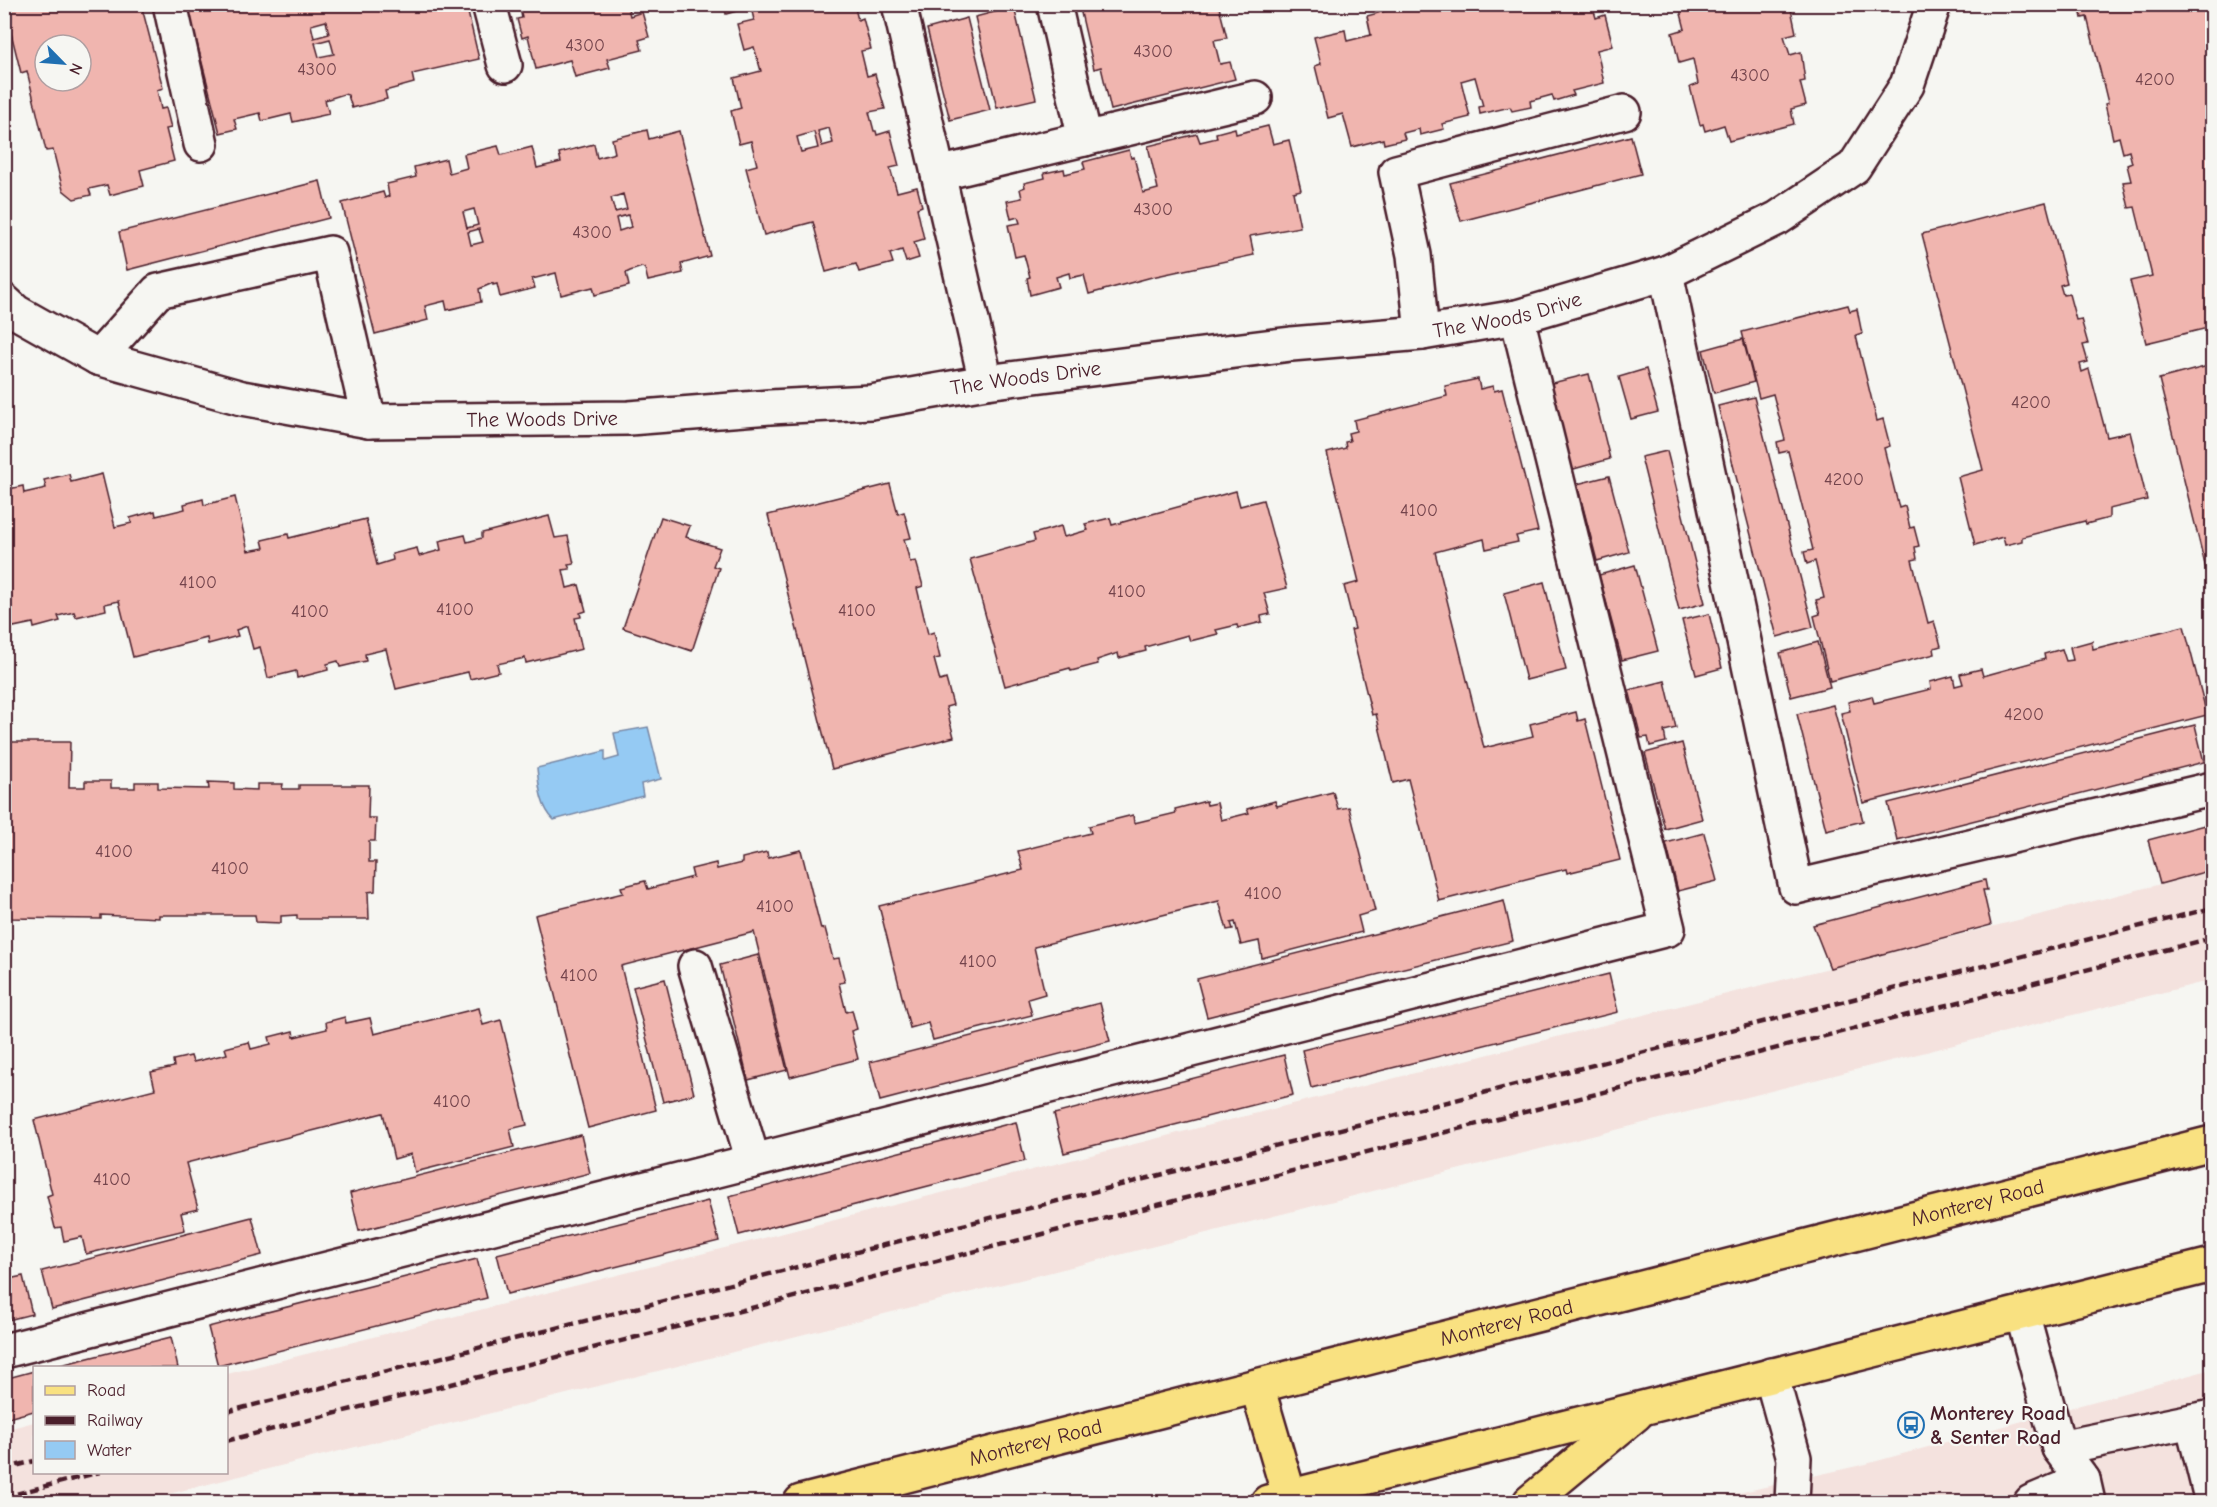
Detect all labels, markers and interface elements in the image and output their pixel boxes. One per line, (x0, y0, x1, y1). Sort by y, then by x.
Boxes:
north arrow (33, 33, 93, 93)
house number: 4300 (565, 35, 605, 56)
house number: 4300 (1133, 41, 1173, 62)
house number: 4300 (297, 59, 337, 80)
text: N (65, 60, 86, 77)
house number: 4300 (1730, 65, 1770, 86)
house number: 4200 (2135, 69, 2175, 90)
house number: 4300 (1133, 199, 1173, 220)
house number: 4300 (572, 222, 612, 243)
street label: The Woods Drive (1431, 287, 1584, 343)
street label: The Woods Drive (949, 356, 1102, 400)
house number: 4200 (2011, 392, 2051, 413)
street label: The Woods Drive (466, 406, 618, 432)
house number: 4200 (1824, 469, 1864, 490)
house number: 4100 (1400, 500, 1438, 521)
house number: 4100 (179, 572, 217, 593)
house number: 4100 (1108, 581, 1146, 602)
house number: 4100 (436, 599, 474, 620)
house number: 4100 (838, 600, 876, 621)
house number: 4100 (291, 601, 329, 622)
house number: 4200 (2004, 704, 2044, 725)
house number: 4100 (95, 841, 133, 862)
house number: 4100 (211, 858, 249, 879)
house number: 4100 (1244, 883, 1282, 904)
house number: 4100 (756, 896, 794, 917)
house number: 4100 (959, 951, 997, 972)
house number: 4100 (560, 965, 598, 986)
house number: 4100 (433, 1091, 471, 1112)
house number: 4100 (93, 1169, 131, 1190)
street label: Monterey Road (1908, 1174, 2047, 1231)
street label: Monterey Road (1437, 1294, 1576, 1351)
legend (33, 1366, 228, 1474)
text: Road (87, 1380, 126, 1401)
place label: Monterey Road & Senter Road (1930, 1401, 2066, 1449)
text: Railway (87, 1410, 144, 1431)
bus stop icon: Monterey Road & Senter Road (1896, 1410, 1926, 1440)
street label: Monterey Road (966, 1414, 1105, 1471)
text: Water (87, 1440, 132, 1461)

